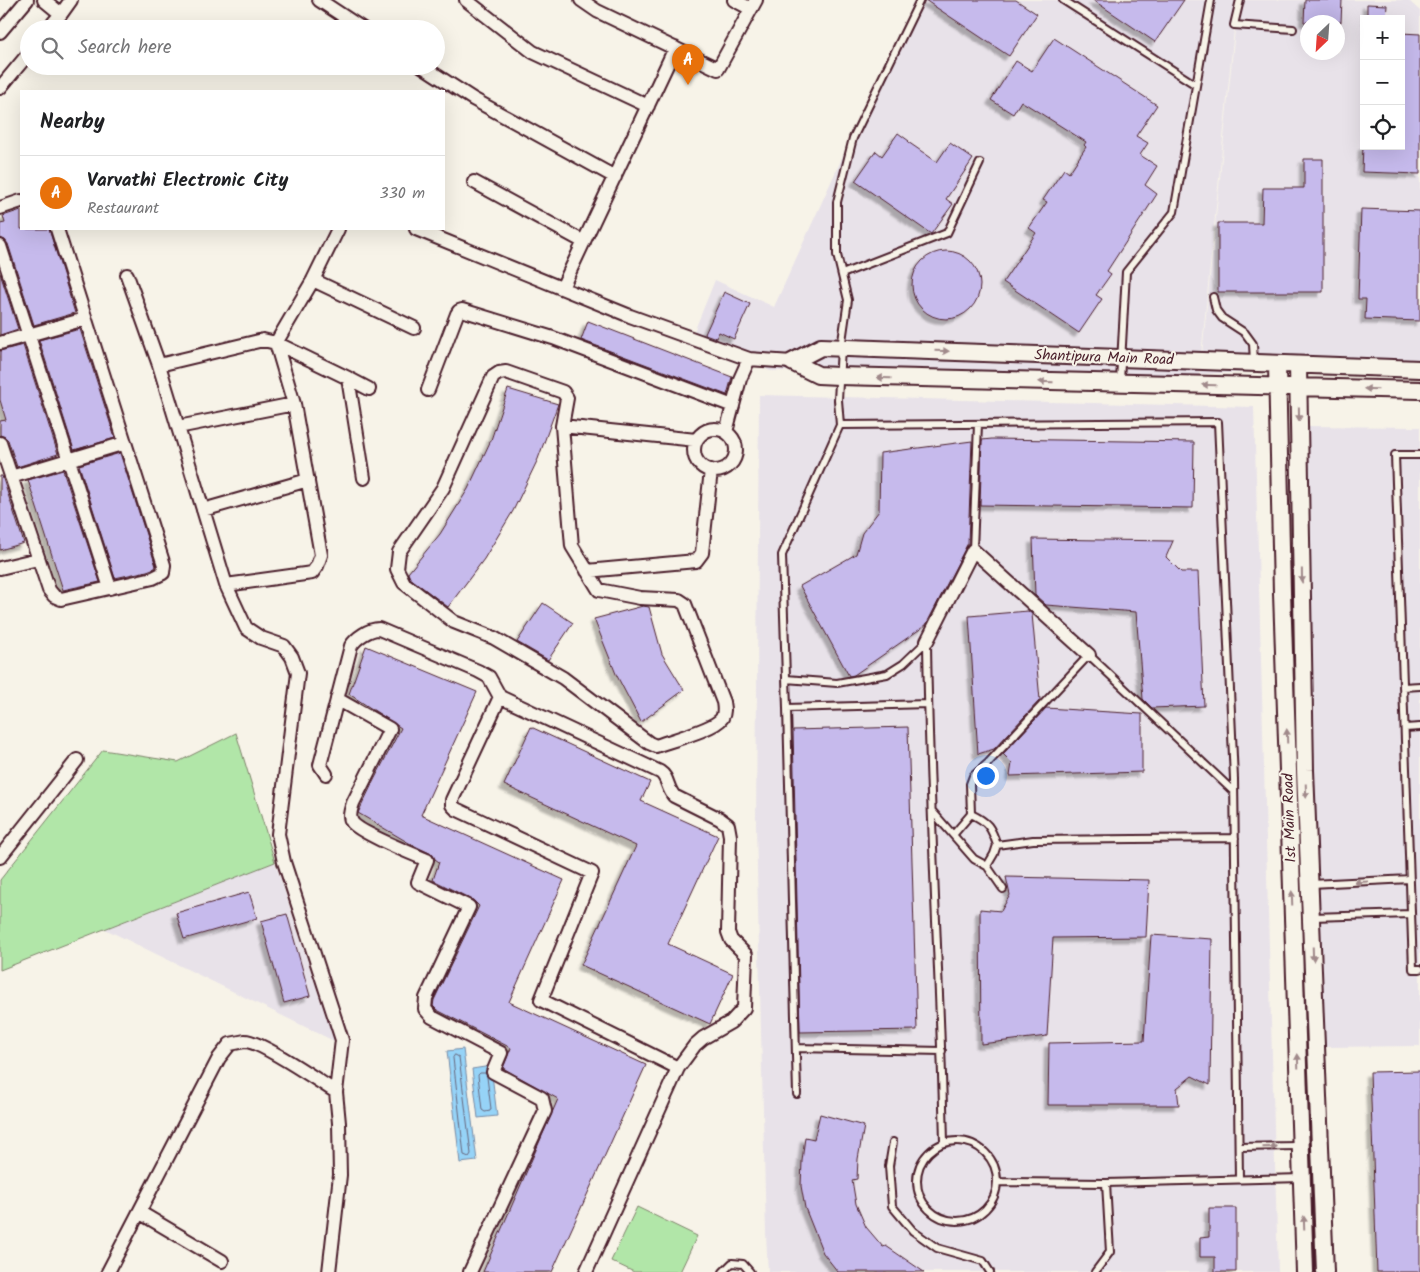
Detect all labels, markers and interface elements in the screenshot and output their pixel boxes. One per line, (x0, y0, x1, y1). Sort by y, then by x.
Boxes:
north arrow (1300, 15, 1345, 60)
map controls (1360, 15, 1405, 150)
button: + (1360, 15, 1405, 60)
search box (20, 20, 445, 75)
text: Search here (78, 33, 172, 63)
icon: search (38, 34, 66, 62)
pin: A (672, 44, 704, 85)
button: − (1360, 60, 1405, 105)
button: locate (1360, 105, 1405, 150)
text: Nearby (40, 106, 105, 139)
text: Varvathi Electronic City (87, 166, 288, 196)
text: A (51, 181, 61, 206)
text: 330 m (380, 181, 425, 206)
text: Restaurant (87, 196, 159, 221)
street label: Shantipura Main Road (1034, 344, 1175, 372)
one-way arrow (935, 348, 951, 356)
one-way arrow (876, 373, 892, 381)
one-way arrow (1038, 378, 1054, 386)
one-way arrow (1201, 381, 1217, 389)
one-way arrow (1363, 384, 1379, 392)
one-way arrow (1295, 406, 1303, 422)
one-way arrow (1298, 569, 1306, 585)
one-way arrow (1283, 728, 1291, 744)
your location (973, 763, 999, 789)
street label: 1st Main Road (1276, 772, 1304, 863)
one-way arrow (1303, 784, 1311, 800)
one-way arrow (1353, 879, 1369, 887)
one-way arrow (1288, 890, 1296, 906)
one-way arrow (1309, 946, 1317, 962)
one-way arrow (1294, 1053, 1302, 1069)
one-way arrow (1262, 1143, 1278, 1151)
one-way arrow (1300, 1215, 1308, 1231)

